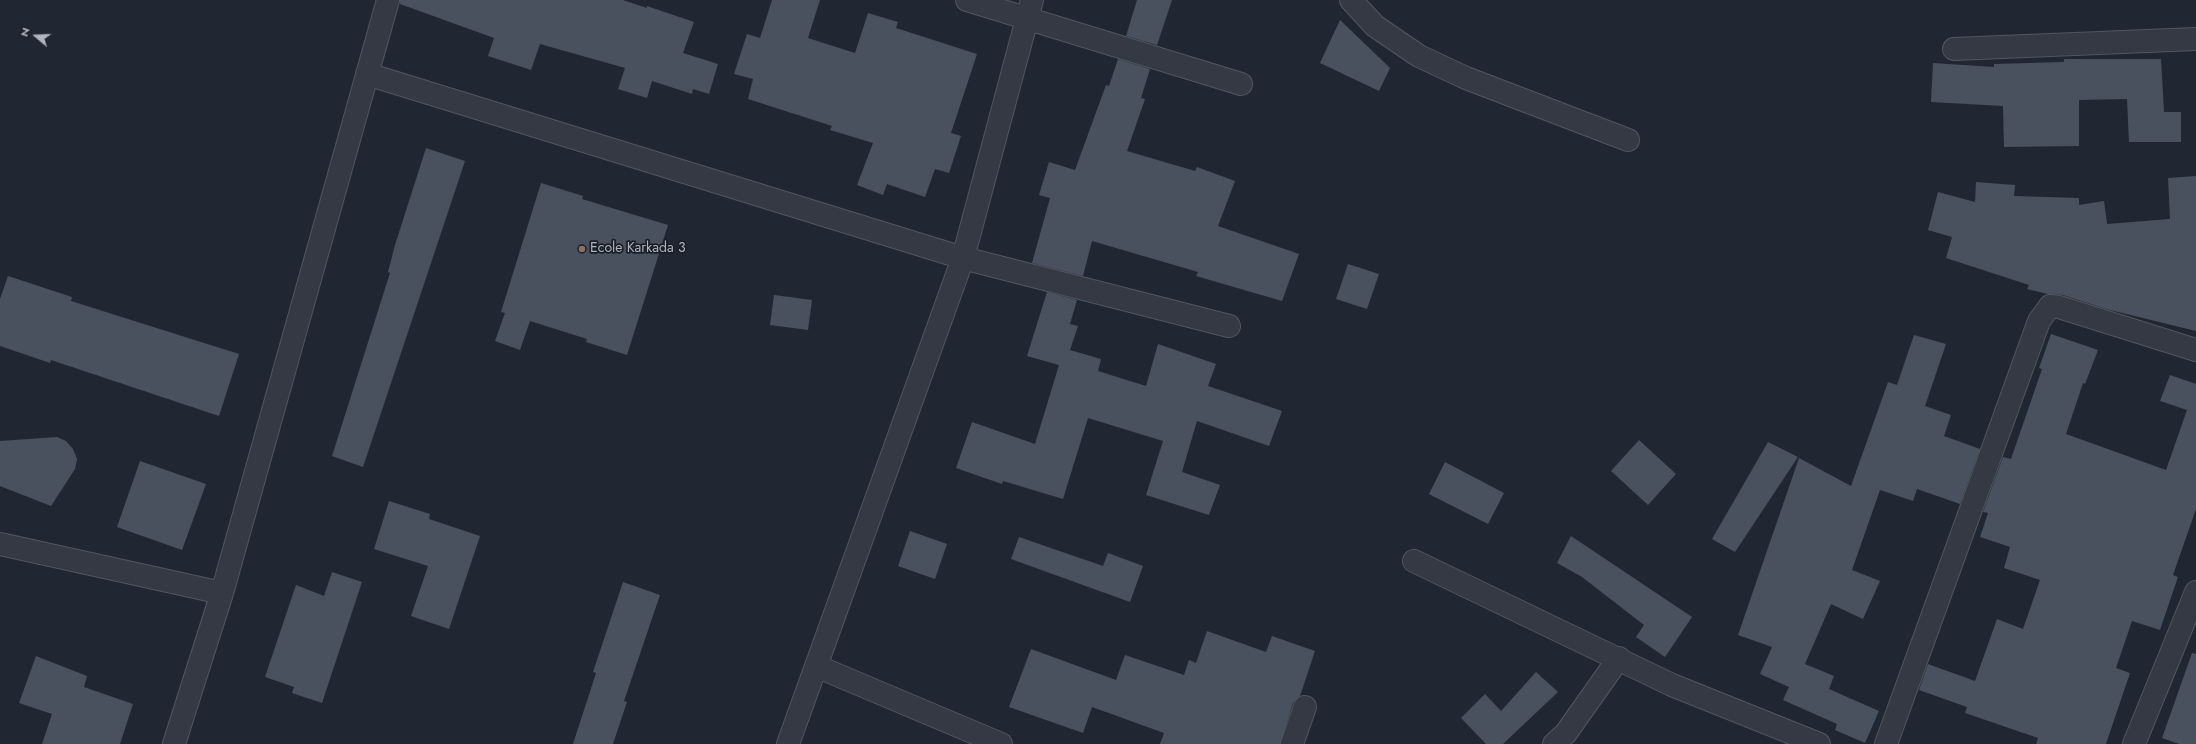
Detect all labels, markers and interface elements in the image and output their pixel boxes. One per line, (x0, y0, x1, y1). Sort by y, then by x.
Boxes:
north arrow (16, 16, 56, 56)
text: N (16, 25, 34, 39)
place label: Ecole Karkada 3 (590, 241, 686, 257)
marker: Ecole Karkada 3 (577, 244, 587, 254)

